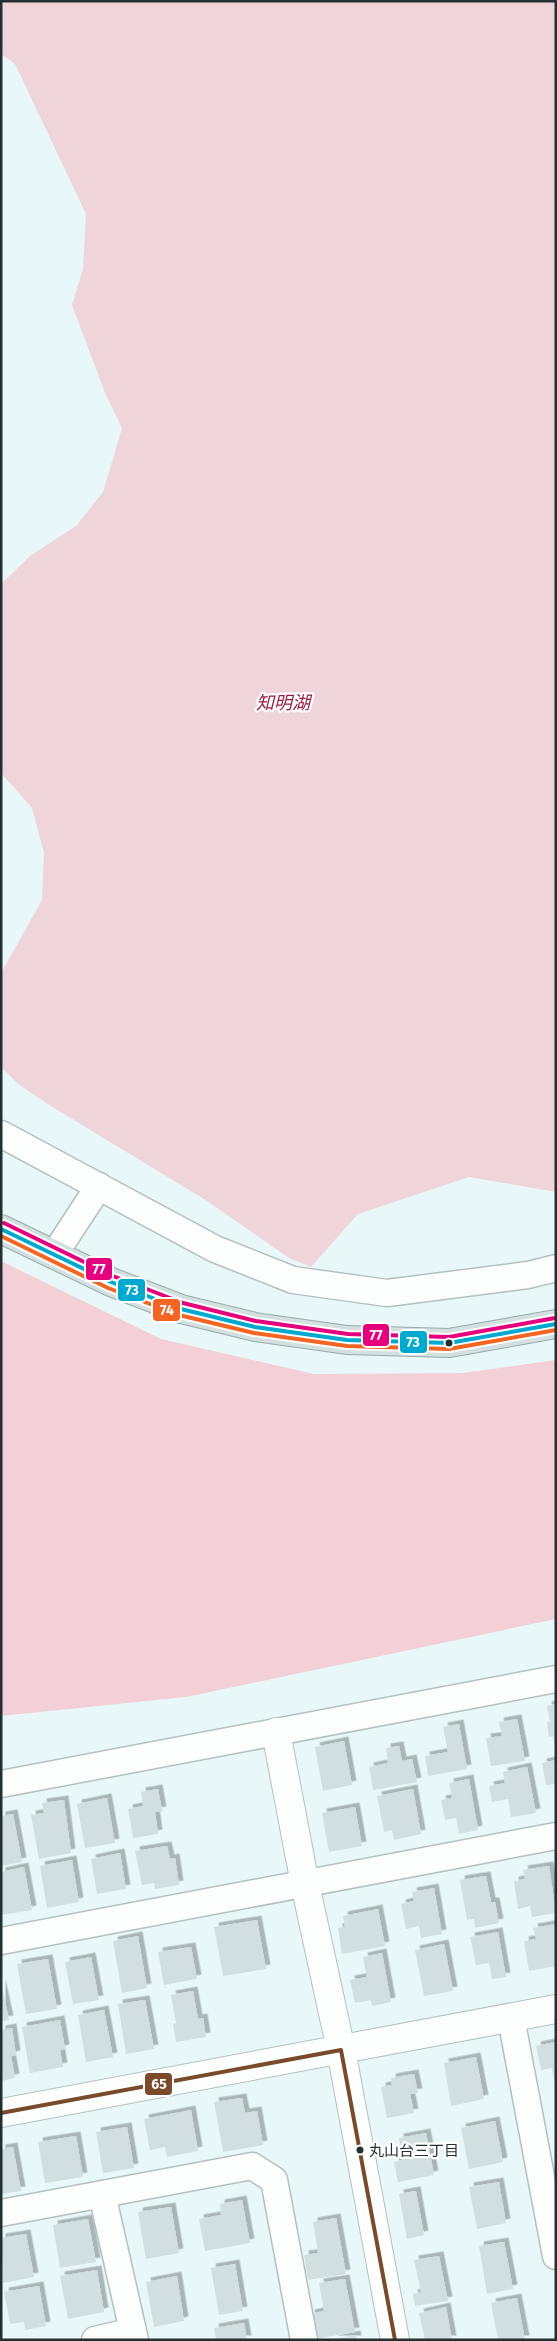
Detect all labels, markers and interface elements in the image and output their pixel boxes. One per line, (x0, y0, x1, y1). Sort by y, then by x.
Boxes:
water label: 知明湖 (256, 692, 313, 714)
line badge: 77 (85, 1257, 113, 1281)
text: 77 (92, 1261, 106, 1278)
line badge: 73 (117, 1278, 146, 1302)
text: 73 (125, 1282, 139, 1299)
line badge: 74 (152, 1298, 181, 1322)
text: 74 (160, 1302, 174, 1319)
line badge: 77 (362, 1323, 390, 1347)
text: 77 (369, 1327, 383, 1344)
line badge: 73 (399, 1330, 428, 1354)
text: 73 (406, 1334, 420, 1351)
unlabelled marker (444, 1338, 454, 1348)
line badge: 65 (144, 2072, 173, 2096)
text: 65 (151, 2076, 167, 2093)
place label: 丸山台三丁目 (369, 2142, 459, 2160)
marker: 丸山台三丁目 (355, 2145, 365, 2155)

